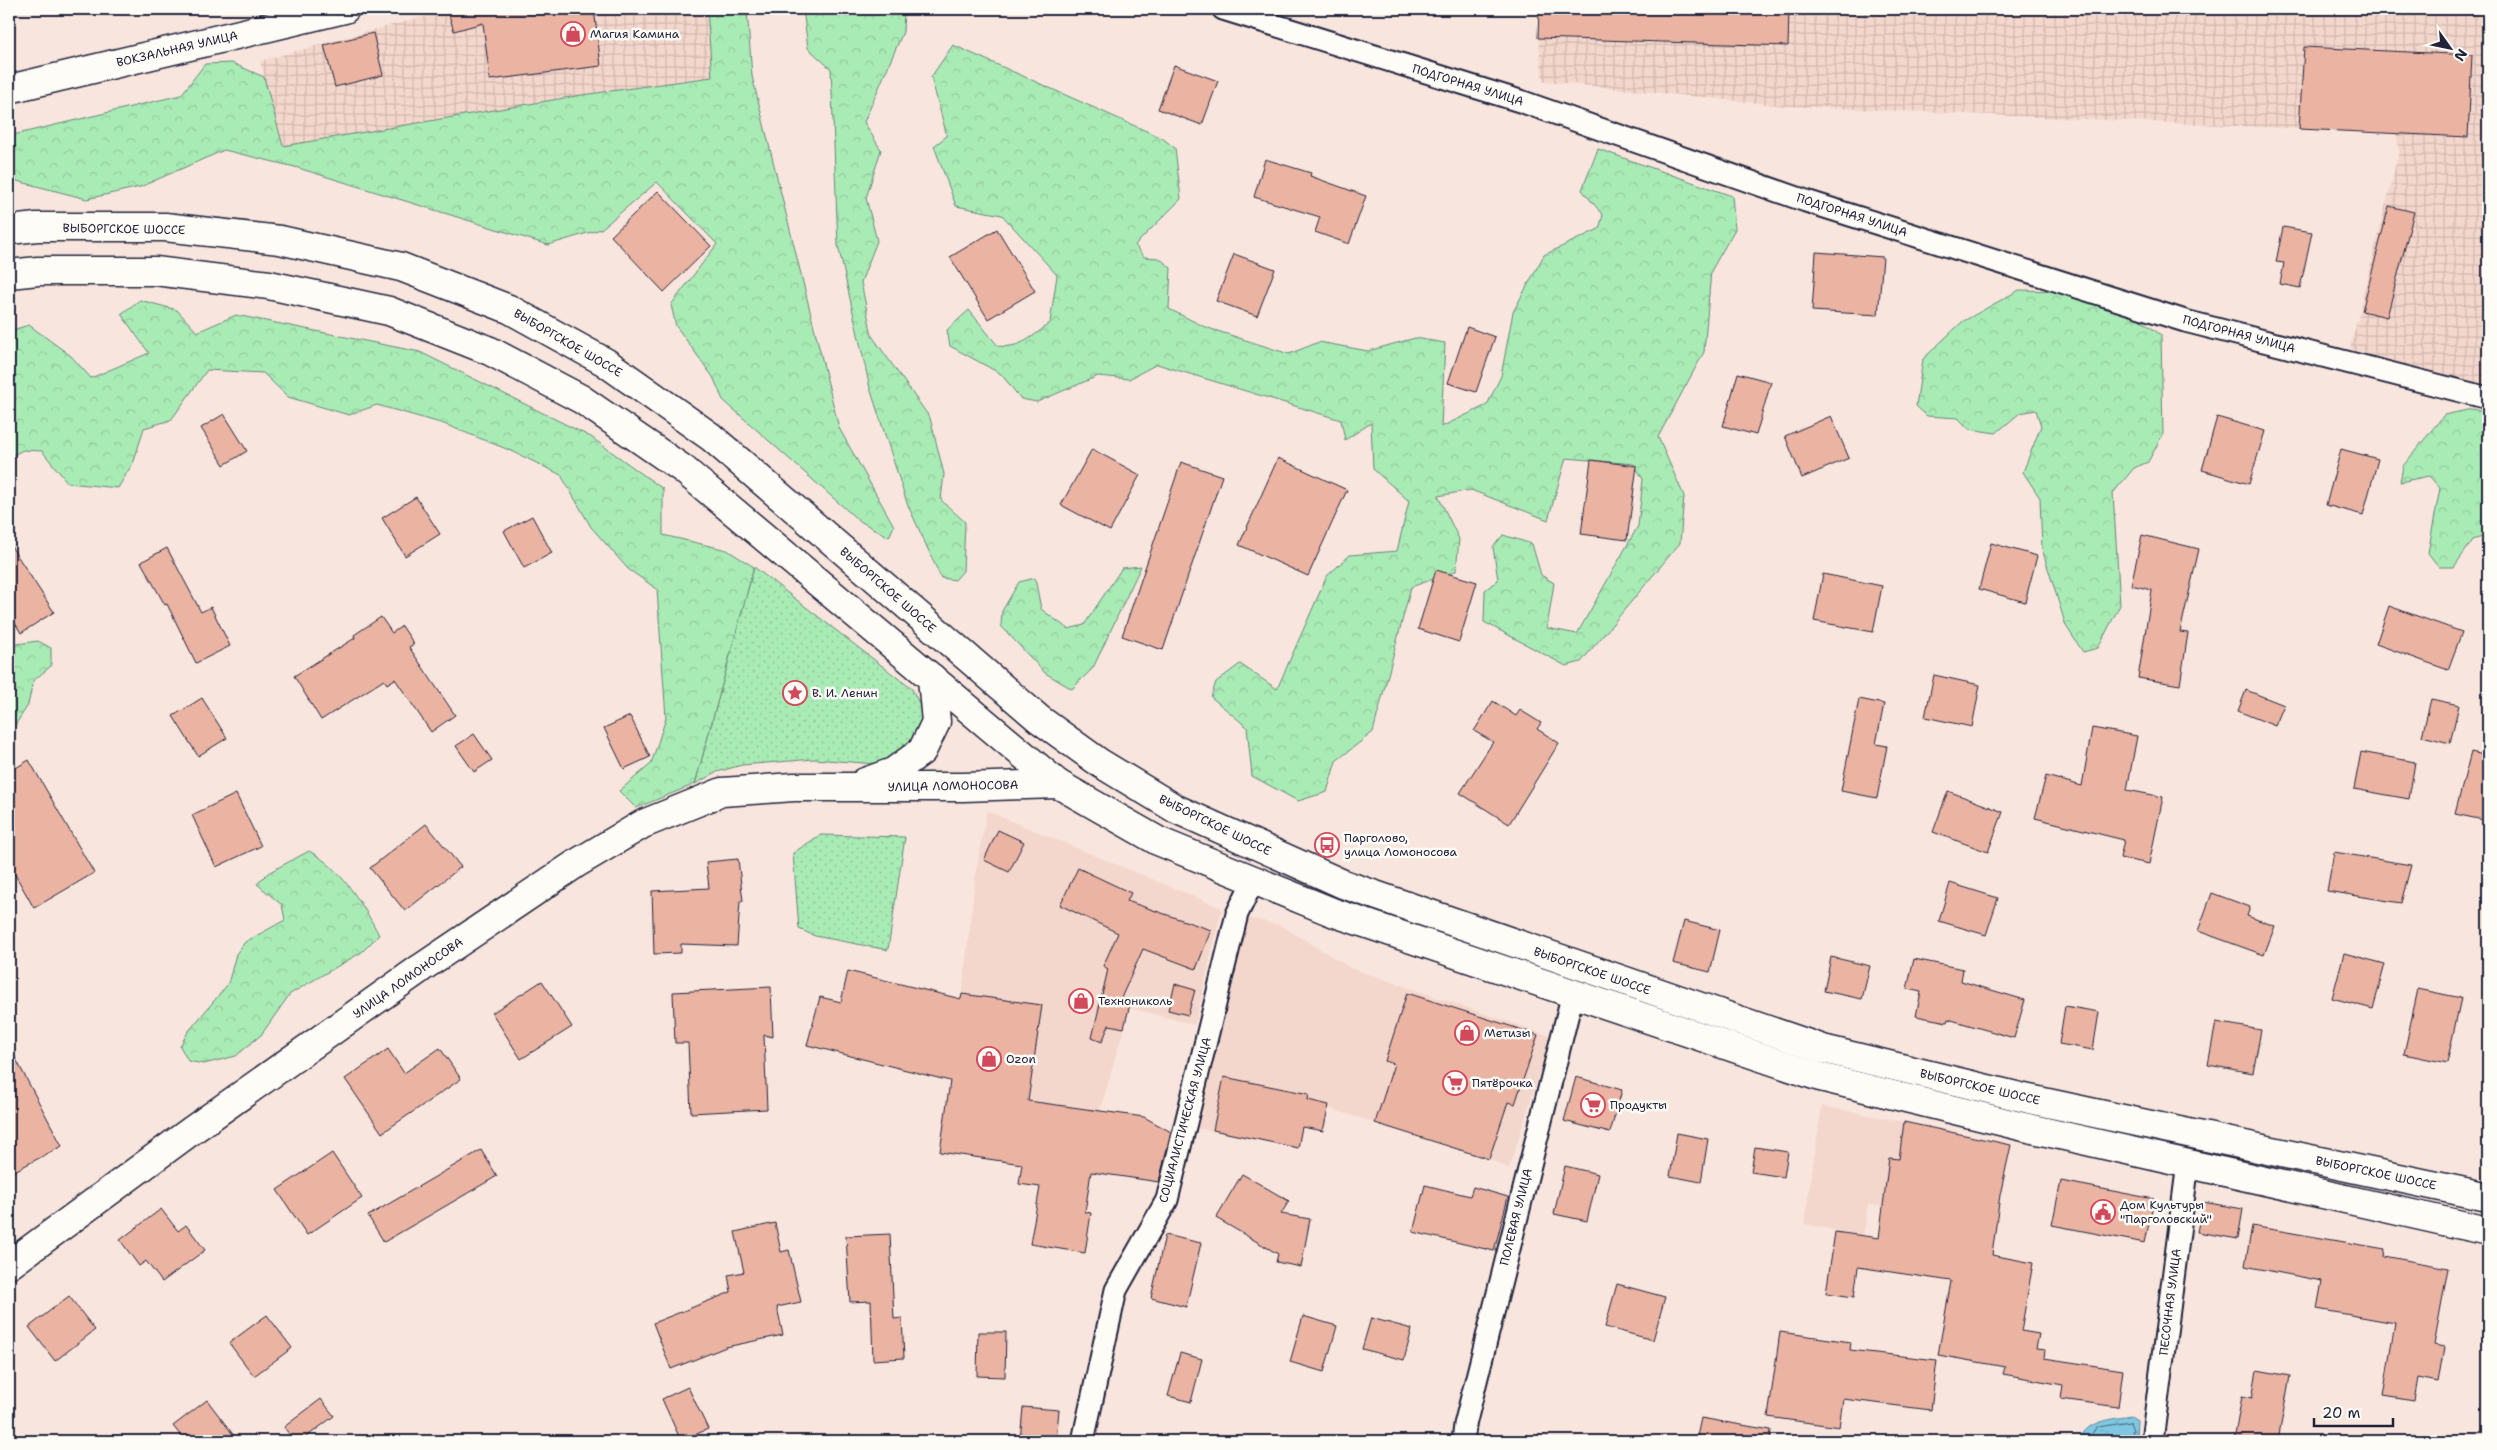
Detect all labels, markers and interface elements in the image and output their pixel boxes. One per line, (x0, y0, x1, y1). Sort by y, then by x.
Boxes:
shop icon: Магия Камина (560, 21, 586, 47)
north arrow (2424, 22, 2474, 72)
place label: Магия Камина (590, 26, 680, 42)
street label: ВОКЗАЛЬНАЯ УЛИЦА (115, 27, 240, 71)
text: N (2450, 46, 2471, 65)
street label: ПОДГОРНАЯ УЛИЦА (1410, 60, 1526, 110)
street label: ПОДГОРНАЯ УЛИЦА (1795, 190, 1910, 241)
street label: ВЫБОРГСКОЕ ШОССЕ (62, 220, 186, 238)
street label: ВЫБОРГСКОЕ ШОССЕ (511, 305, 625, 381)
street label: ПОДГОРНАЯ УЛИЦА (2181, 311, 2297, 357)
street label: ВЫБОРГСКОЕ ШОССЕ (836, 544, 940, 636)
place icon: В. И. Ленин (782, 680, 808, 706)
place label: В. И. Ленин (812, 685, 878, 701)
street label: УЛИЦА ЛОМОНОСОВА (888, 777, 1019, 795)
street label: ВЫБОРГСКОЕ ШОССЕ (1156, 791, 1274, 859)
place label: Парголово, улица Ломоносова (1344, 830, 1458, 860)
bus stop icon: Парголово, улица Ломоносова (1314, 832, 1340, 858)
street label: УЛИЦА ЛОМОНОСОВА (350, 934, 466, 1022)
street label: ВЫБОРГСКОЕ ШОССЕ (1531, 943, 1653, 999)
shop icon: Технониколь (1068, 988, 1094, 1014)
place label: Технониколь (1098, 993, 1172, 1009)
shop icon: Метизы (1454, 1020, 1480, 1046)
place label: Метизы (1484, 1025, 1531, 1041)
street label: СОЦИАЛИСТИЧЕСКАЯ УЛИЦА (1155, 1035, 1215, 1204)
shop icon: Ozon (976, 1046, 1002, 1072)
place label: Ozon (1006, 1051, 1036, 1067)
street label: ВЫБОРГСКОЕ ШОССЕ (1918, 1065, 2042, 1109)
supermarket icon: Пятёрочка (1442, 1070, 1468, 1096)
place label: Пятёрочка (1472, 1075, 1533, 1091)
supermarket icon: Продукты (1580, 1092, 1606, 1118)
place label: Продукты (1610, 1097, 1667, 1113)
street label: ВЫБОРГСКОЕ ШОССЕ (2314, 1152, 2438, 1194)
street label: ПОЛЕВАЯ УЛИЦА (1496, 1166, 1536, 1267)
place label: Дом Культуры "Парголовский" (2120, 1197, 2212, 1227)
public building icon: Дом Культуры "Парголовский" (2090, 1199, 2116, 1225)
street label: ПЕСОЧНАЯ УЛИЦА (2156, 1247, 2185, 1356)
scale bar (2314, 1395, 2393, 1427)
text: 20 m (2322, 1403, 2361, 1423)

